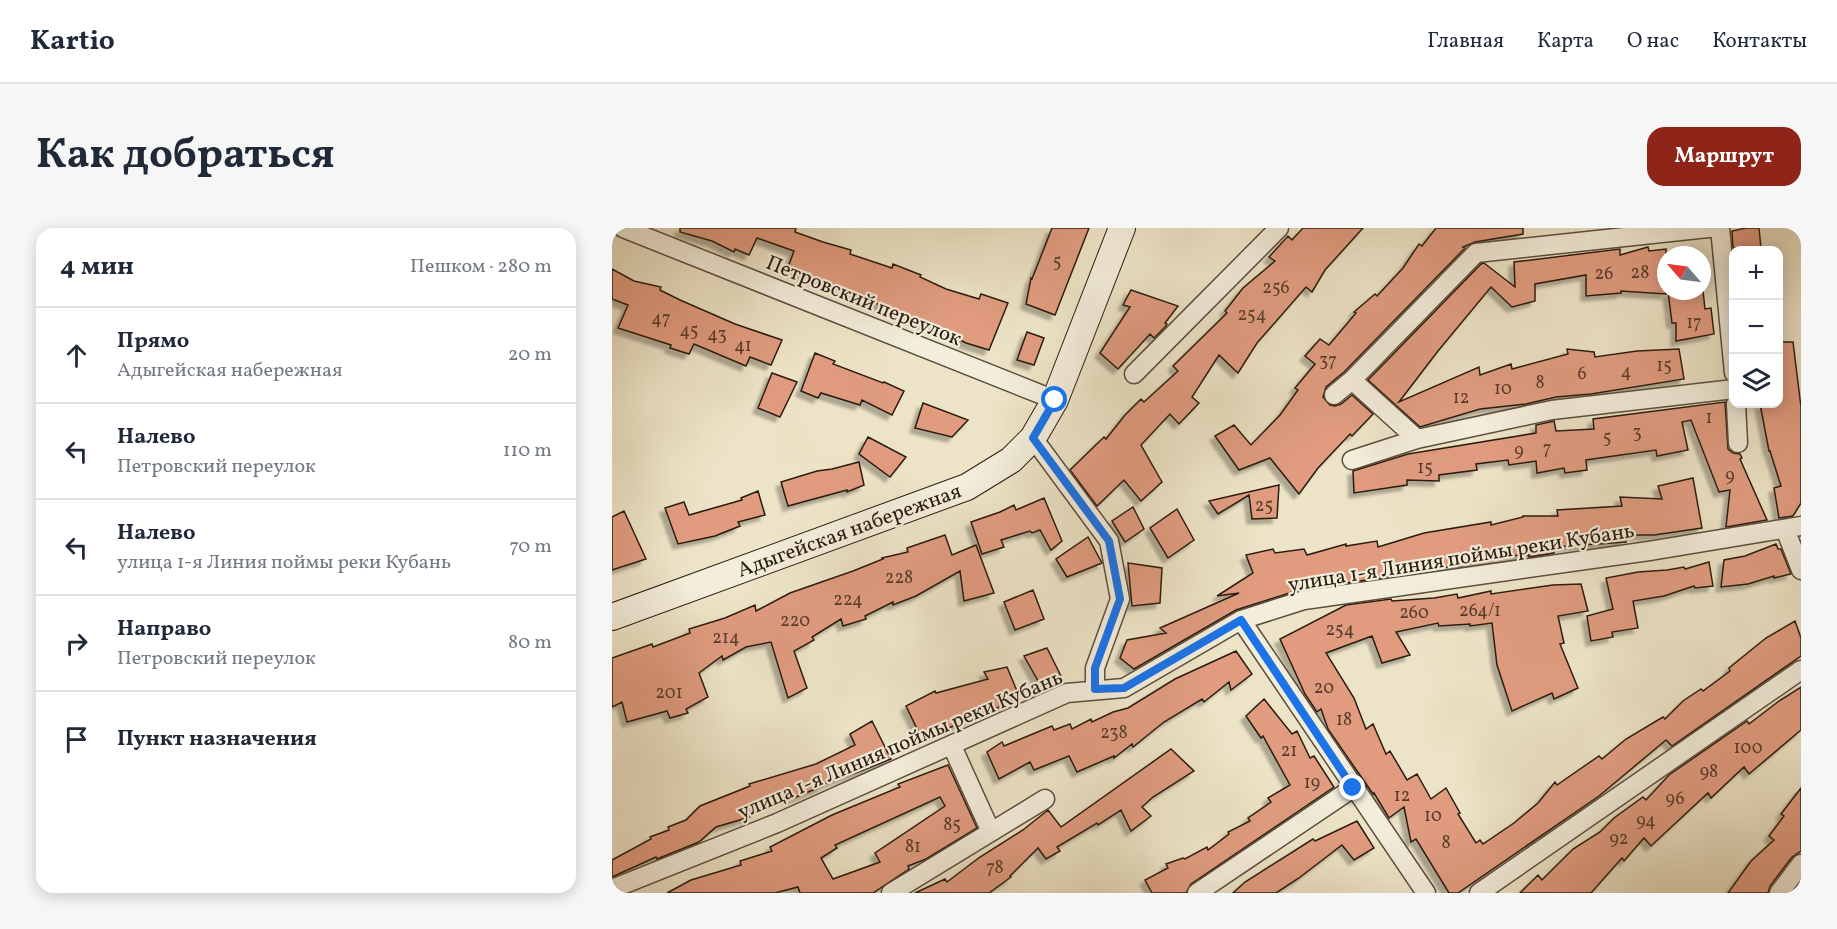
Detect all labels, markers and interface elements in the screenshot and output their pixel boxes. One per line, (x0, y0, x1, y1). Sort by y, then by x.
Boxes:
text: Kartio (30, 22, 115, 61)
text: Главная (1427, 27, 1504, 56)
text: Карта (1537, 27, 1594, 56)
text: О нас (1627, 27, 1679, 56)
text: Контакты (1712, 27, 1807, 56)
text: Как добраться (36, 127, 335, 186)
button: Маршрут (1647, 127, 1801, 186)
north arrow (1657, 246, 1711, 300)
map controls (1729, 246, 1783, 408)
button: + (1729, 246, 1783, 300)
text: 4 мин (60, 249, 134, 285)
street label: Петровский переулок (761, 249, 966, 354)
house number: 5 (1053, 250, 1061, 275)
text: Пешком · 280 m (410, 253, 552, 281)
house number: 28 (1631, 261, 1649, 286)
house number: 26 (1595, 262, 1613, 287)
house number: 256 (1262, 276, 1290, 301)
button: − (1729, 300, 1783, 354)
house number: 254 (1237, 303, 1267, 328)
house number: 47 (651, 307, 671, 332)
house number: 17 (1686, 311, 1702, 336)
house number: 45 (680, 319, 698, 344)
house number: 43 (707, 323, 727, 348)
text: Прямо (117, 326, 189, 357)
house number: 41 (734, 334, 752, 359)
icon: ahead (60, 339, 93, 372)
text: 20 m (508, 341, 552, 369)
house number: 37 (1319, 349, 1337, 374)
house number: 15 (1656, 354, 1672, 379)
button: layers (1729, 354, 1783, 408)
text: Адыгейская набережная (117, 357, 342, 385)
house number: 4 (1621, 360, 1631, 385)
house number: 6 (1577, 362, 1587, 387)
house number: 8 (1535, 371, 1545, 396)
house number: 10 (1494, 377, 1512, 402)
route start (1041, 386, 1067, 412)
house number: 12 (1453, 386, 1469, 411)
house number: 1 (1706, 406, 1712, 431)
house number: 3 (1632, 421, 1642, 446)
text: Налево (117, 422, 196, 453)
house number: 5 (1603, 426, 1611, 451)
icon: left (60, 435, 93, 468)
text: 110 m (503, 437, 552, 465)
house number: 7 (1543, 437, 1551, 462)
house number: 9 (1514, 439, 1524, 464)
text: Петровский переулок (117, 453, 316, 481)
house number: 15 (1417, 456, 1433, 481)
house number: 9 (1725, 464, 1735, 489)
street label: Адыгейская набережная (733, 477, 966, 585)
house number: 25 (1255, 494, 1273, 519)
street label: улица 1-я Линия поймы реки Кубань (1286, 517, 1637, 600)
text: Налево (117, 518, 196, 549)
icon: left (60, 531, 93, 564)
text: 70 m (509, 533, 552, 561)
text: улица 1-я Линия поймы реки Кубань (117, 549, 451, 577)
house number: 228 (885, 566, 913, 591)
house number: 224 (833, 588, 863, 613)
house number: 264/1 (1459, 599, 1501, 624)
house number: 260 (1399, 601, 1429, 626)
house number: 220 (780, 609, 810, 634)
text: Направо (117, 614, 211, 645)
house number: 254 (1325, 618, 1355, 643)
house number: 214 (712, 626, 740, 651)
icon: right (60, 627, 93, 660)
text: 80 m (508, 629, 552, 657)
text: Петровский переулок (117, 645, 316, 673)
street label: улица 1-я Линия поймы реки Кубань (734, 664, 1068, 827)
house number: 20 (1314, 676, 1334, 701)
house number: 201 (655, 681, 683, 706)
house number: 18 (1336, 708, 1352, 733)
house number: 238 (1100, 721, 1128, 746)
icon: arrive (60, 723, 93, 756)
text: Пункт назначения (117, 724, 317, 755)
house number: 100 (1734, 736, 1763, 761)
house number: 21 (1281, 739, 1297, 764)
house number: 98 (1700, 760, 1718, 785)
house number: 19 (1304, 771, 1320, 796)
route end (1339, 774, 1365, 800)
house number: 12 (1394, 784, 1410, 809)
house number: 96 (1665, 787, 1685, 812)
house number: 10 (1424, 804, 1442, 829)
house number: 94 (1636, 809, 1656, 834)
house number: 85 (943, 813, 961, 838)
house number: 92 (1609, 827, 1629, 852)
house number: 8 (1441, 831, 1451, 856)
house number: 81 (905, 835, 921, 860)
house number: 78 (986, 856, 1004, 881)

